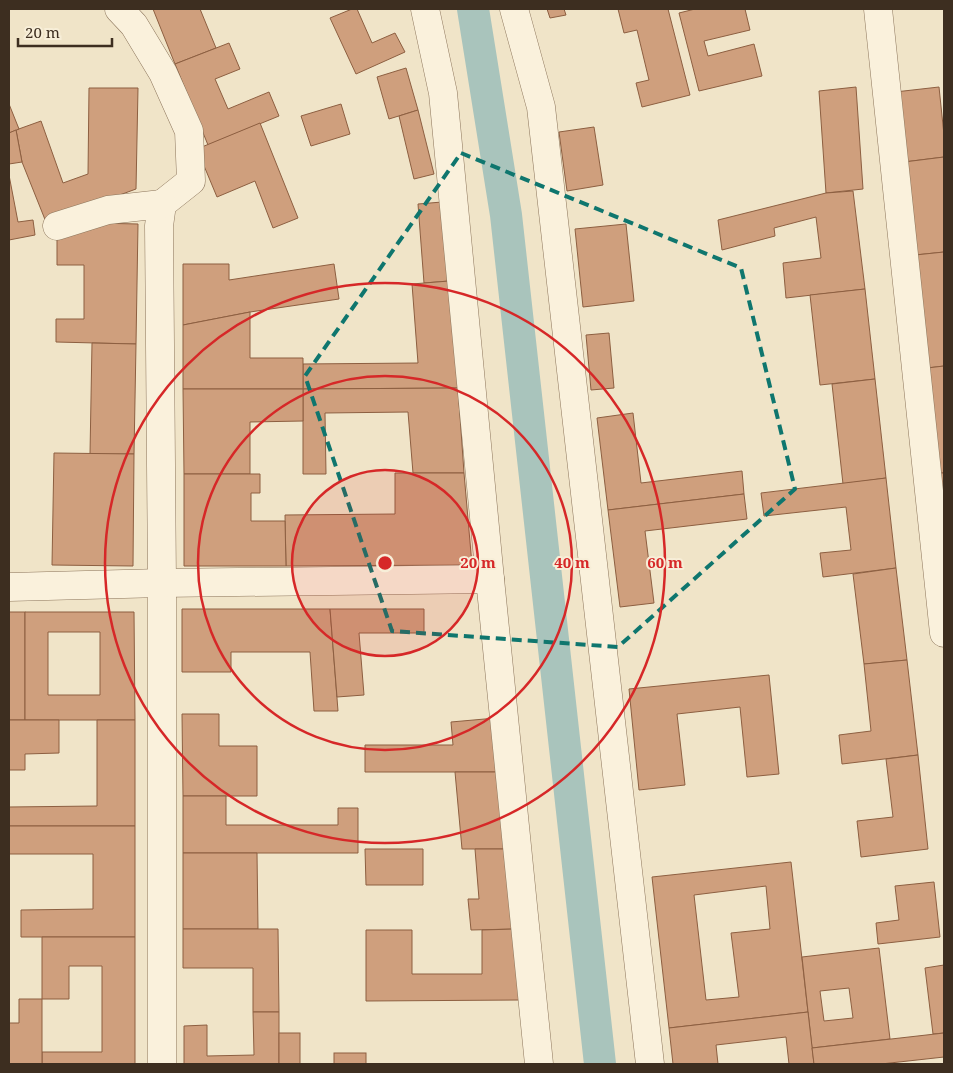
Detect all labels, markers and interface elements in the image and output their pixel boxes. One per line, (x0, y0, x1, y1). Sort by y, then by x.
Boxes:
scale bar (18, 15, 111, 47)
text: 20 m (25, 22, 60, 42)
text: 20 m (460, 552, 496, 572)
text: 40 m (554, 552, 590, 572)
text: 60 m (647, 552, 683, 572)
centre of rings (376, 554, 394, 572)

